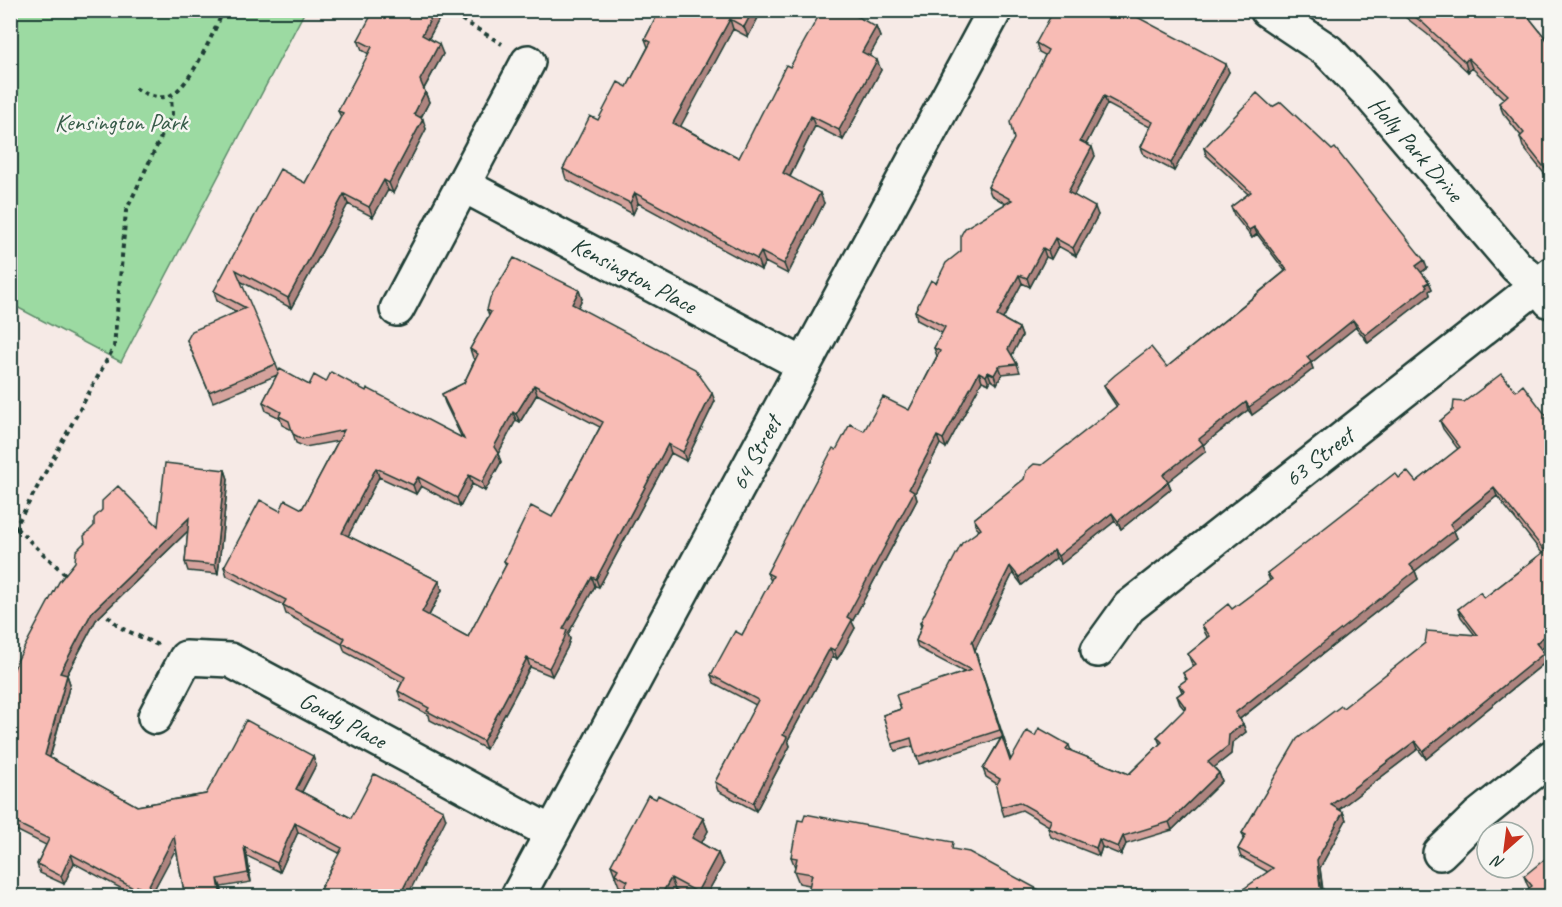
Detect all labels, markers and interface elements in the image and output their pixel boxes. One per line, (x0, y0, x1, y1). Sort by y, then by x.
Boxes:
street label: Holly Park Drive (1362, 90, 1471, 209)
park label: Kensington Park (55, 107, 190, 137)
street label: Kensington Place (567, 230, 703, 321)
street label: 64 Street (724, 408, 789, 495)
street label: 63 Street (1278, 419, 1362, 493)
street label: Goudy Place (294, 685, 393, 756)
north arrow (1475, 820, 1535, 880)
text: N (1487, 850, 1507, 874)

